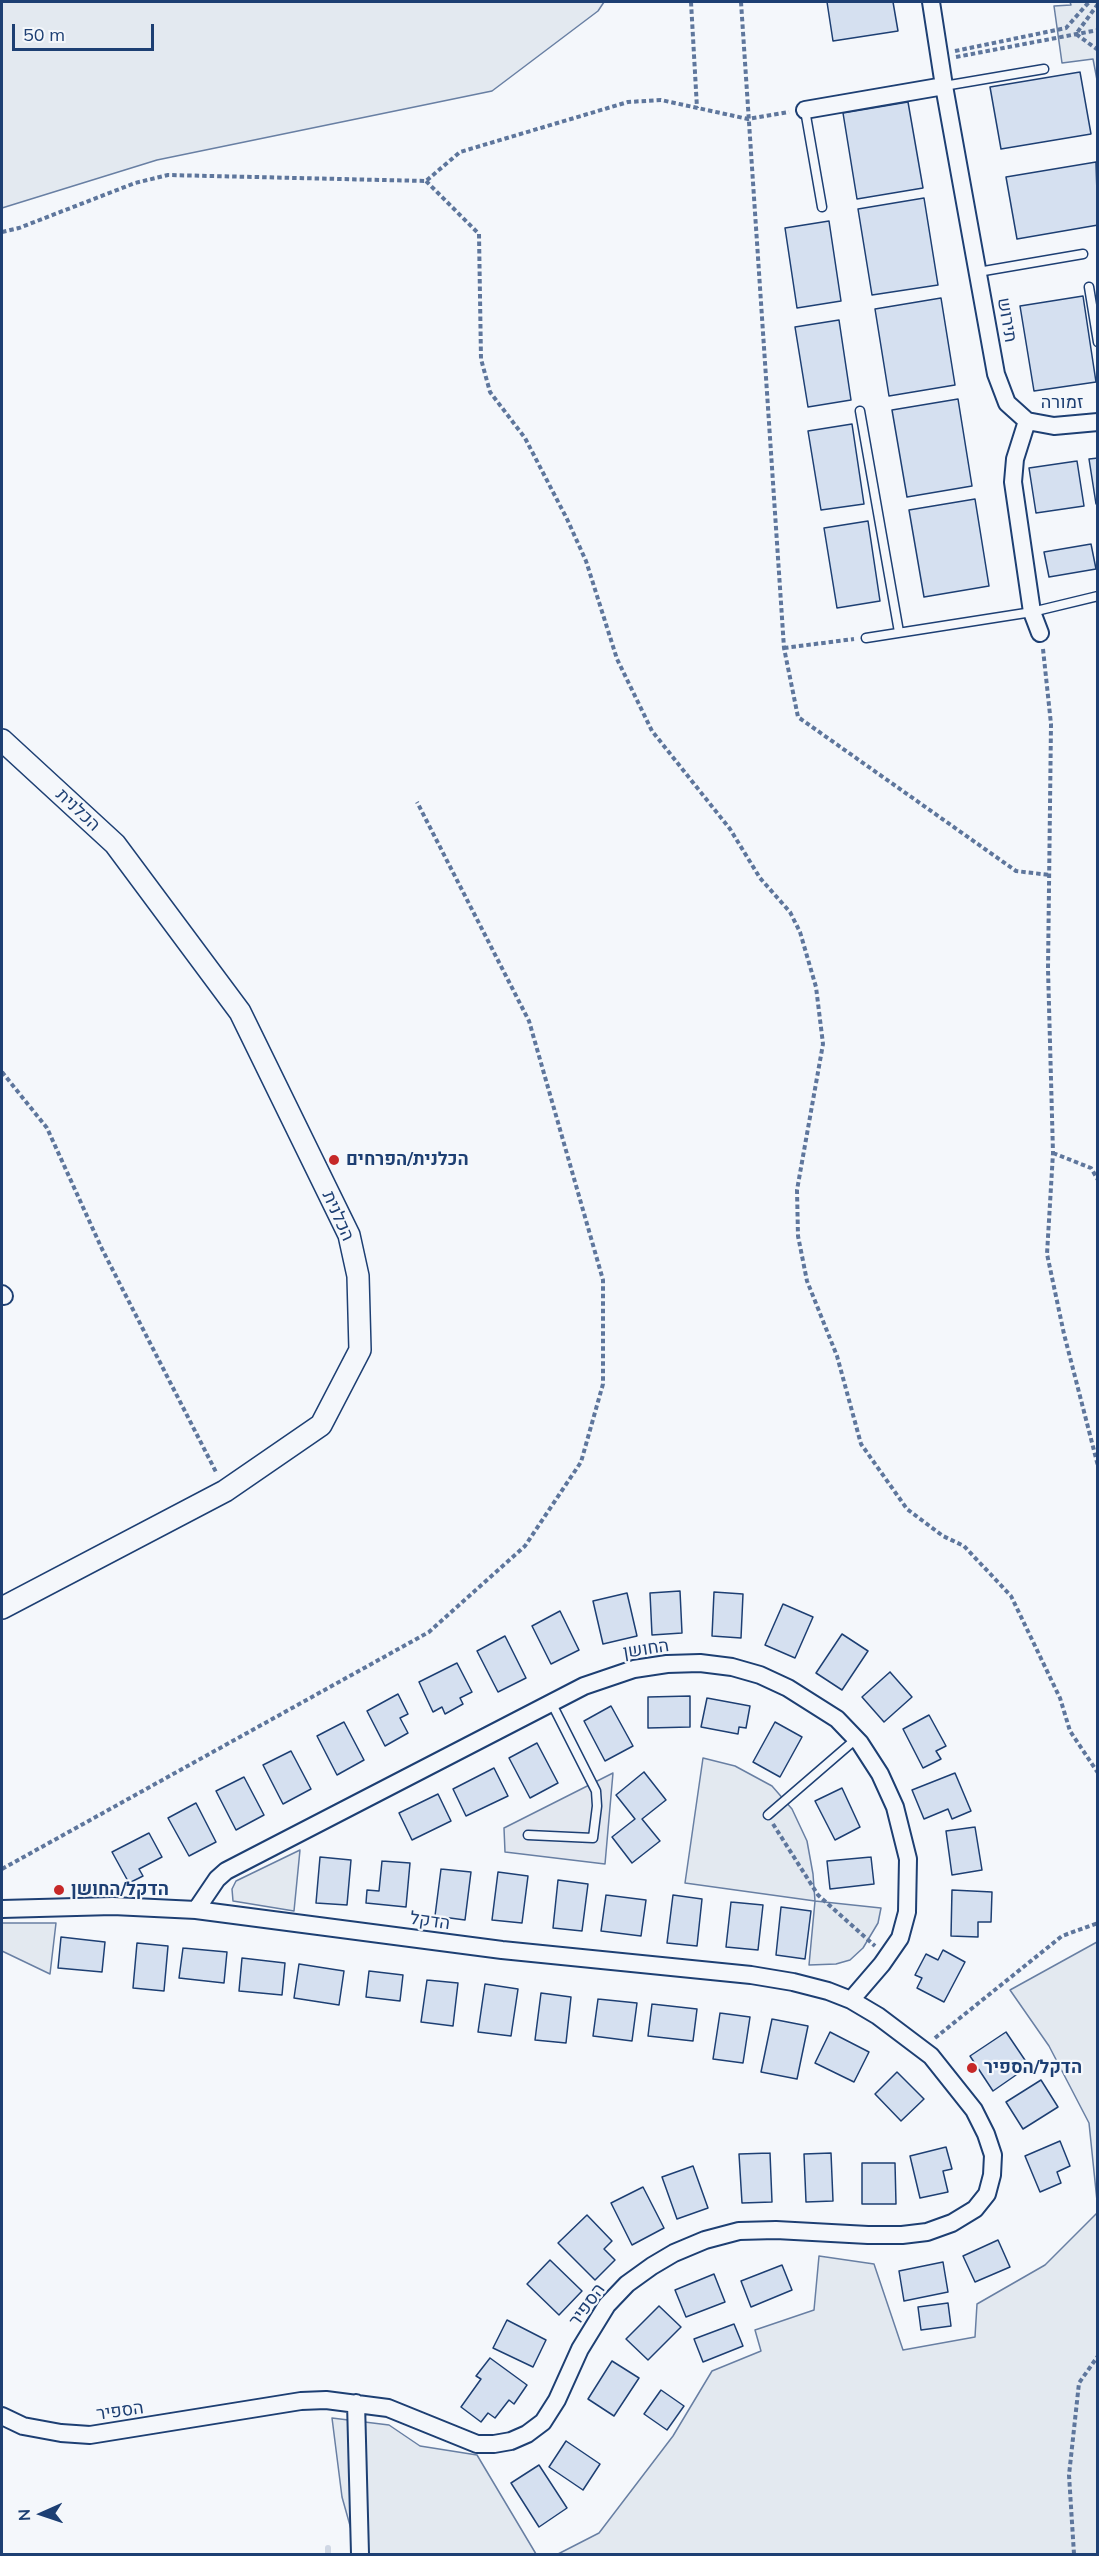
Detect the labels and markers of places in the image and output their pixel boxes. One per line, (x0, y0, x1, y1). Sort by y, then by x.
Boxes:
place label: הכלנית/הפרחים (346, 1149, 469, 1171)
marker: הכלנית/הפרחים (327, 1153, 341, 1167)
place label: הדקל/החושן (71, 1879, 169, 1901)
marker: הדקל/החושן (52, 1883, 66, 1897)
place label: הדקל/הספיר (984, 2057, 1082, 2079)
marker: הדקל/הספיר (965, 2061, 979, 2075)

